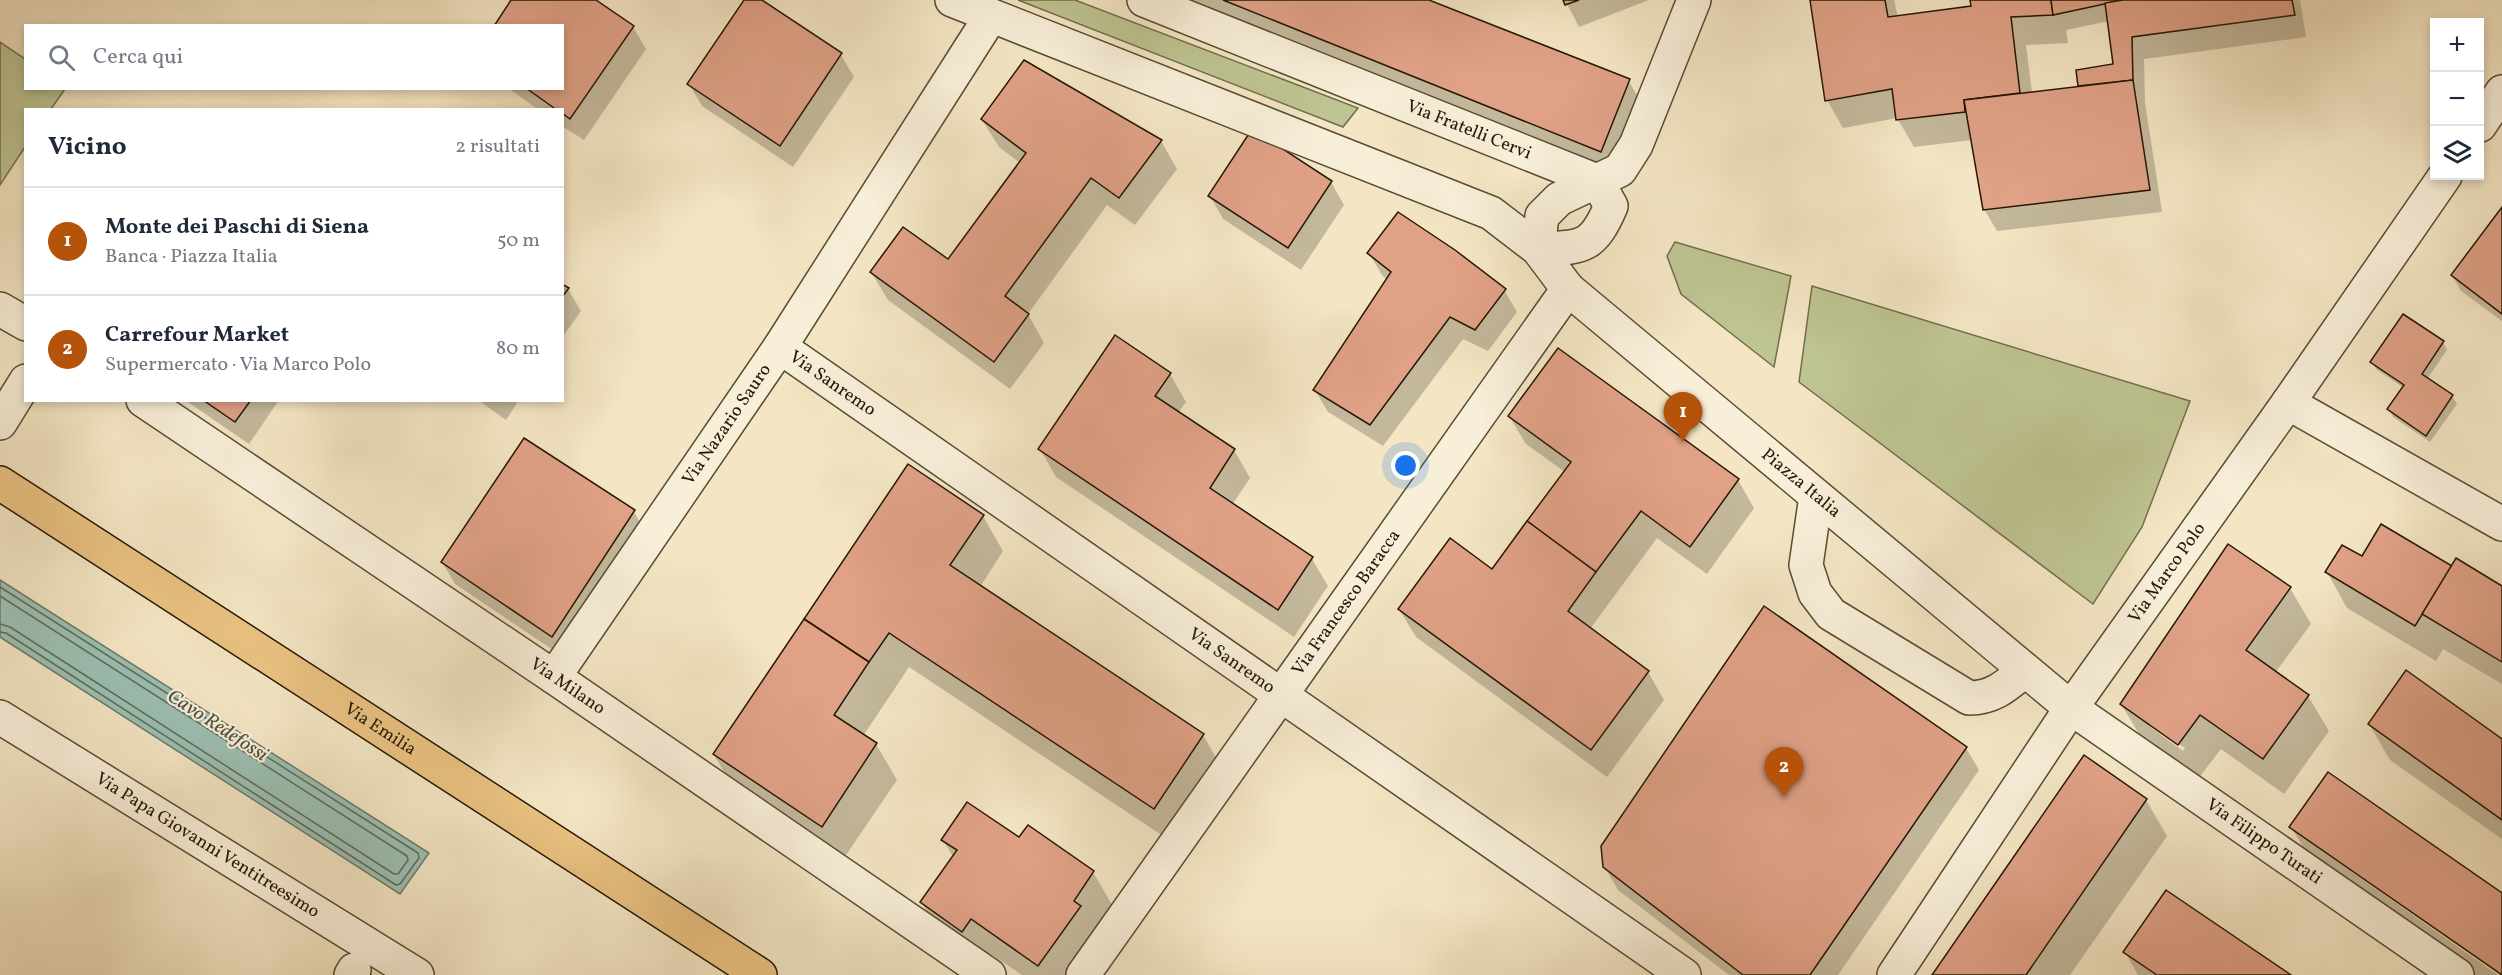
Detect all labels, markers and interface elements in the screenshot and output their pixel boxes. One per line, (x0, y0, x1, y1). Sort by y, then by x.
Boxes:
map controls (2430, 18, 2484, 180)
button: + (2430, 18, 2484, 72)
search box (24, 24, 564, 90)
icon: search (45, 41, 78, 74)
text: Cerca qui (93, 42, 183, 73)
button: − (2430, 72, 2484, 126)
street label: Via Fratelli Cervi (1403, 94, 1535, 166)
button: layers (2430, 126, 2484, 180)
text: Vicino (48, 129, 127, 165)
text: 2 risultati (455, 133, 540, 161)
text: Monte dei Paschi di Siena (105, 212, 369, 243)
text: 1 (63, 227, 72, 255)
text: 50 m (497, 227, 540, 255)
text: Banca · Piazza Italia (105, 243, 278, 271)
text: Carrefour Market (105, 320, 289, 351)
text: 2 (62, 335, 73, 363)
text: 80 m (496, 335, 540, 363)
street label: Via Sanremo (784, 345, 881, 423)
text: Supermercato · Via Marco Polo (105, 351, 371, 379)
street label: Via Nazario Sauro (676, 359, 777, 490)
pin: 1 (1664, 392, 1702, 442)
street label: Piazza Italia (1756, 442, 1846, 524)
your location (1391, 451, 1420, 480)
street label: Via Marco Polo (2123, 518, 2212, 629)
street label: Via Francesco Baracca (1286, 525, 1407, 681)
street label: Via Sanremo (1183, 622, 1280, 700)
street label: Via Milano (525, 652, 610, 721)
water label: Cavo Redefossi (161, 683, 274, 770)
street label: Via Emilia (339, 697, 421, 762)
pin: 2 (1764, 748, 1804, 797)
street label: Via Papa Giovanni Ventitreesimo (91, 766, 324, 924)
street label: Via Filippo Turati (2201, 792, 2327, 891)

